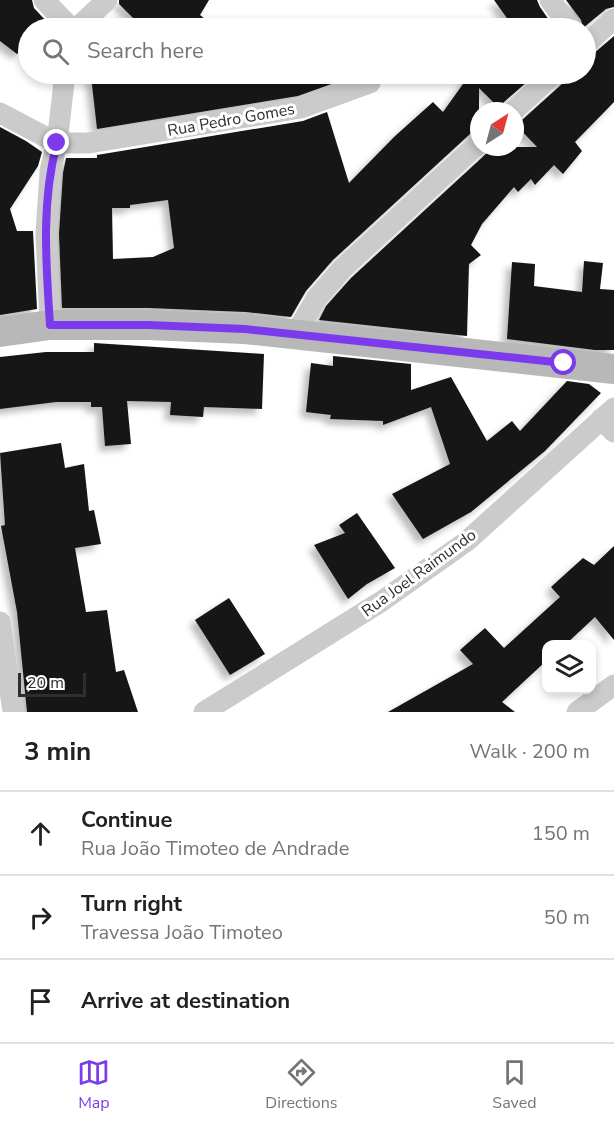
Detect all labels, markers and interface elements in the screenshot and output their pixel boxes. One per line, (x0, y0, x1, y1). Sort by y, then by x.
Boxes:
search box (18, 18, 596, 84)
icon: search (39, 35, 72, 68)
text: Search here (87, 36, 204, 66)
street label: Rua Pedro Gomes (166, 98, 296, 142)
north arrow (470, 102, 524, 156)
route end (43, 129, 69, 155)
route start (550, 349, 576, 375)
street label: Rua Joel Raimundo (357, 524, 481, 622)
map controls (542, 640, 596, 694)
button: layers (542, 640, 596, 694)
scale bar (18, 670, 86, 698)
text: 20 m (27, 672, 64, 694)
text: 3 min (24, 734, 91, 769)
text: Walk · 200 m (470, 738, 590, 765)
text: Continue (81, 805, 172, 835)
icon: ahead (24, 817, 57, 850)
text: 150 m (532, 820, 590, 847)
text: Rua João Timoteo de Andrade (81, 835, 349, 862)
text: Turn right (81, 889, 182, 919)
icon: right (24, 901, 57, 934)
text: 50 m (544, 904, 590, 931)
text: Travessa João Timoteo (81, 919, 283, 946)
icon: arrive (24, 985, 57, 1018)
text: Arrive at destination (81, 986, 290, 1016)
tab: Map (77, 1056, 110, 1114)
tab: Directions (265, 1056, 337, 1114)
tab: Saved (492, 1056, 537, 1114)

